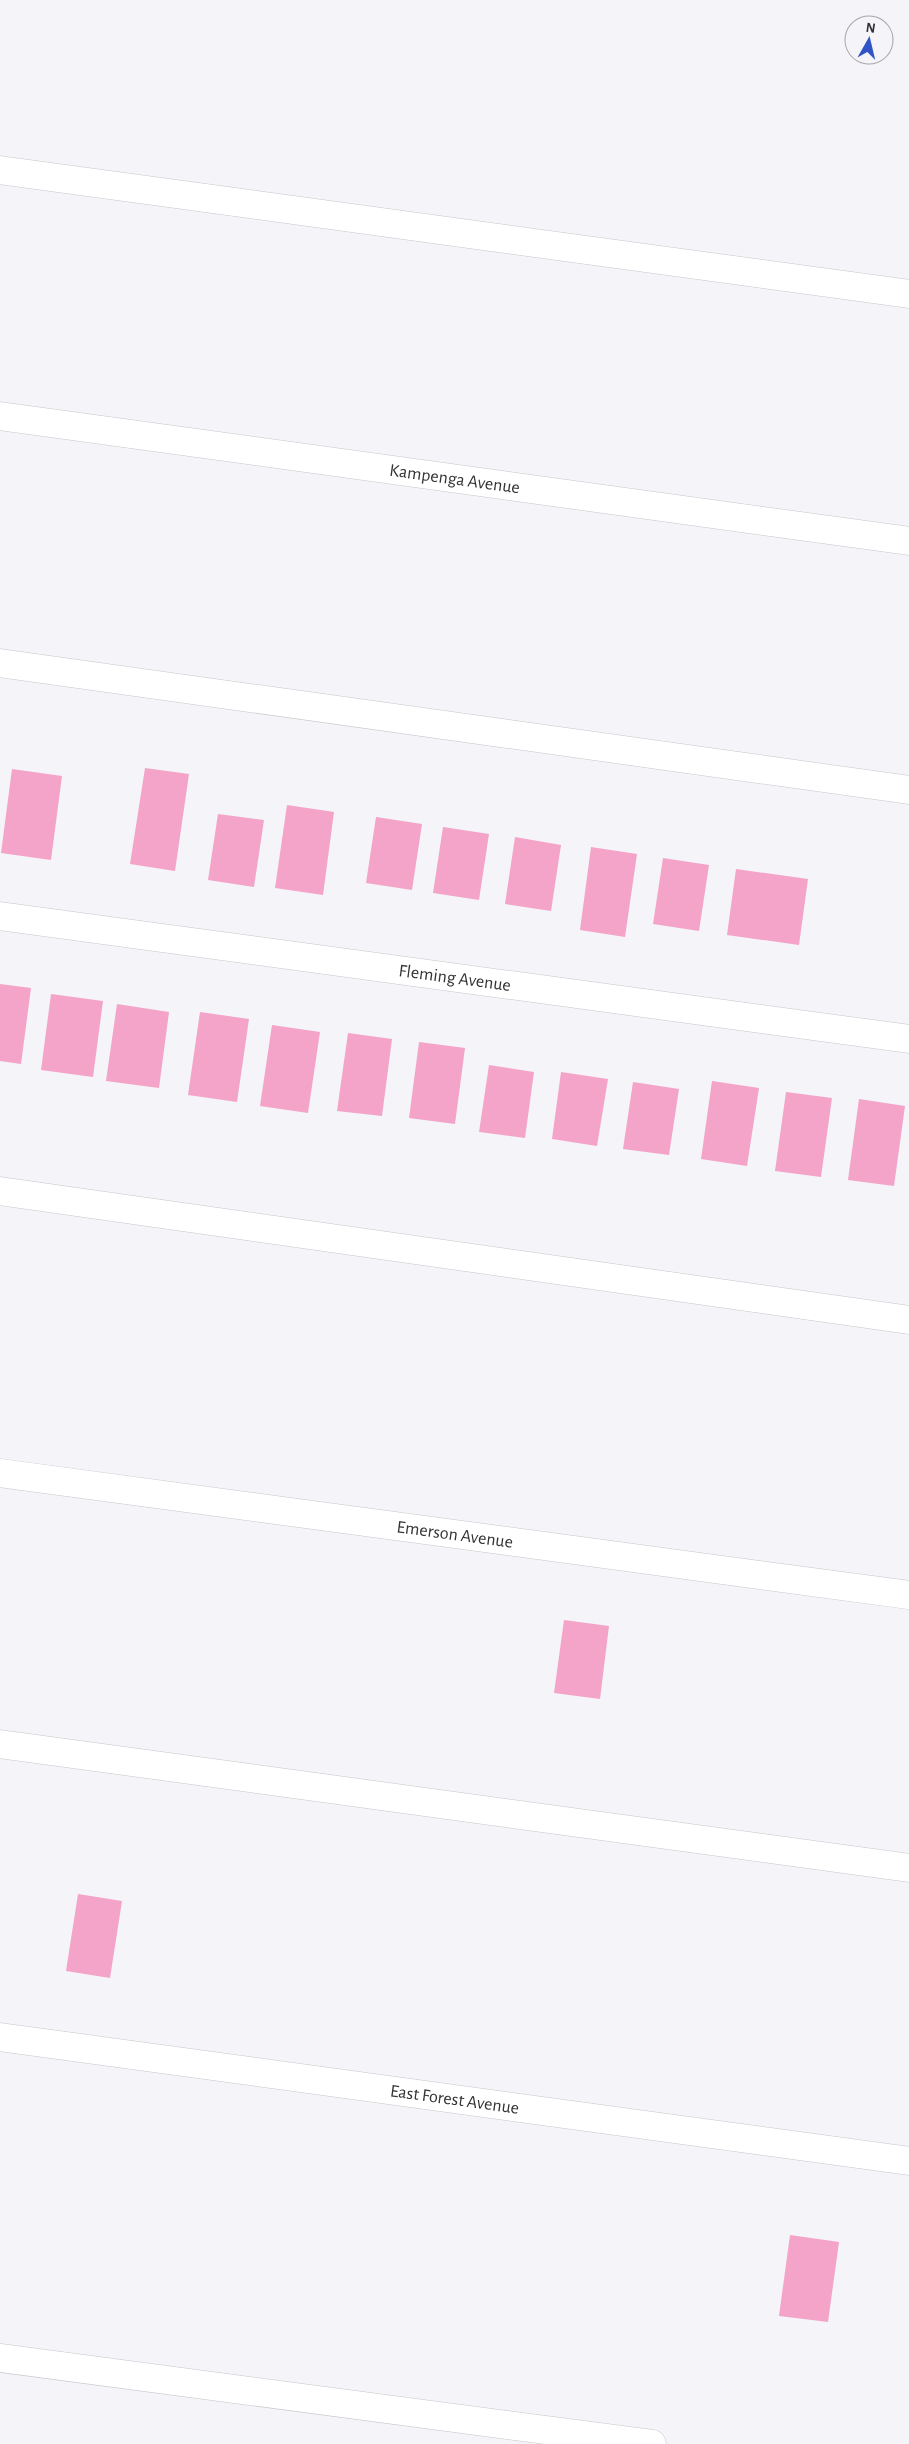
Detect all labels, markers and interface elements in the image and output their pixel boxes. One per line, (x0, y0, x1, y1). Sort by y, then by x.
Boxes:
north arrow (844, 15, 894, 65)
text: N (865, 21, 876, 36)
street label: Kampenga Avenue (388, 462, 521, 497)
street label: Fleming Avenue (398, 962, 512, 995)
street label: Emerson Avenue (396, 1518, 514, 1552)
street label: East Forest Avenue (389, 2082, 520, 2118)

